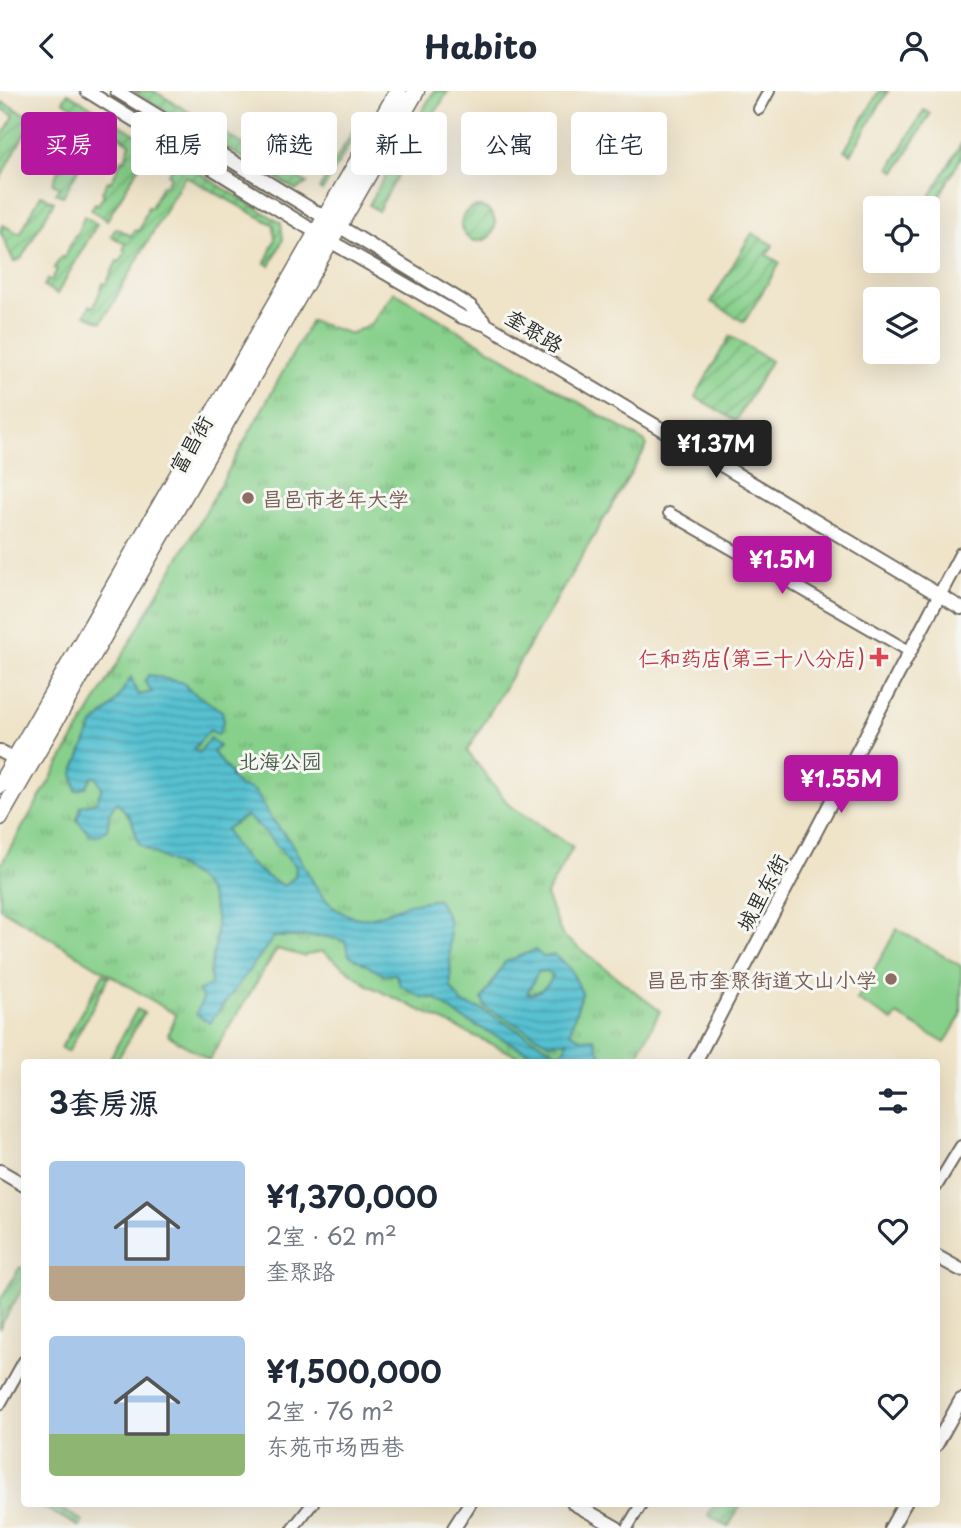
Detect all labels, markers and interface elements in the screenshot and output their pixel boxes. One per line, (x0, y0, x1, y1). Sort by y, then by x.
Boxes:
text: Habito (424, 22, 537, 70)
icon: back (28, 27, 66, 65)
icon: person (895, 27, 933, 65)
chip: 买房 (21, 112, 117, 175)
chip: 租房 (131, 112, 227, 175)
chip: 筛选 (241, 112, 337, 175)
chip: 新上 (351, 112, 447, 175)
chip: 公寓 (461, 112, 557, 175)
chip: 住宅 (571, 112, 667, 175)
map controls (863, 196, 940, 364)
button: locate (863, 196, 940, 273)
button: layers (863, 287, 940, 364)
street label: 奎聚路 (500, 300, 570, 360)
street label: 富昌街 (160, 409, 220, 479)
pin: ¥1.37M (659, 421, 773, 480)
text: ¥1.37M (677, 425, 755, 460)
place label: 昌邑市老年大学 (262, 482, 409, 514)
marker: 昌邑市老年大学 (240, 490, 256, 506)
pin: ¥1.5M (733, 537, 831, 596)
text: ¥1.5M (749, 541, 815, 576)
place label: 仁和药店(第三十八分店) (638, 641, 865, 673)
marker: 仁和药店(第三十八分店) (871, 649, 887, 665)
park label: 北海公园 (238, 744, 322, 776)
pin: ¥1.55M (784, 755, 898, 815)
text: ¥1.55M (800, 760, 882, 795)
street label: 城里东街 (727, 847, 795, 937)
place label: 昌邑市奎聚街道文山小学 (646, 963, 877, 995)
marker: 昌邑市奎聚街道文山小学 (883, 971, 899, 987)
text: 3套房源 (49, 1079, 159, 1124)
icon: filters (874, 1082, 912, 1120)
text: ¥1,370,000 (266, 1173, 438, 1218)
icon: home (105, 1189, 189, 1273)
icon: heart (874, 1212, 912, 1250)
text: 2室 · 62 m² (266, 1218, 397, 1253)
text: 奎聚路 (266, 1253, 335, 1288)
text: ¥1,500,000 (266, 1348, 442, 1393)
icon: home (105, 1364, 189, 1448)
icon: heart (874, 1387, 912, 1425)
text: 2室 · 76 m² (266, 1393, 394, 1428)
text: 东苑市场西巷 (266, 1428, 404, 1463)

